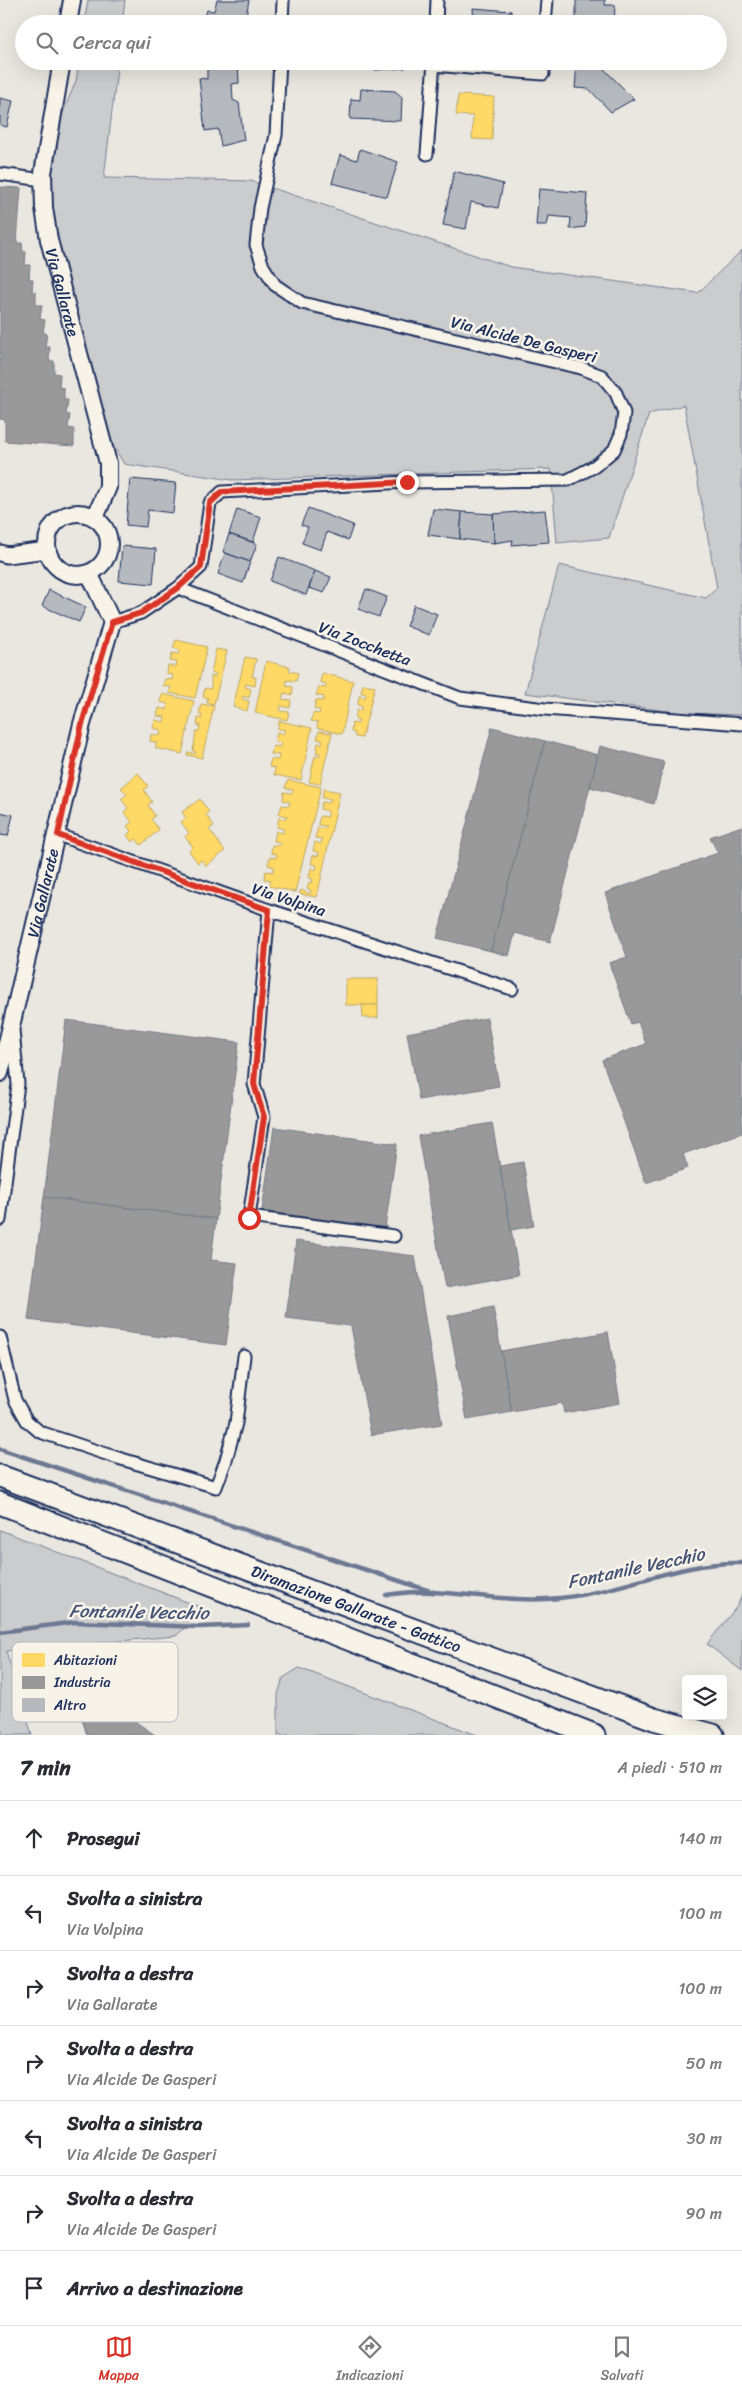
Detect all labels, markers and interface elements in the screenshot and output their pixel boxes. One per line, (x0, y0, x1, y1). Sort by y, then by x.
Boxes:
search box (15, 15, 727, 70)
text: Cerca qui (73, 26, 151, 59)
icon: search (33, 29, 61, 57)
street label: Via Gallarate (37, 245, 88, 340)
street label: Via Alcide De Gasperi (448, 307, 600, 372)
route end (396, 471, 419, 494)
street label: Via Zocchetta (314, 613, 416, 675)
street label: Via Gallarate (18, 845, 67, 940)
street label: Via Volpina (248, 874, 331, 925)
route start (238, 1207, 261, 1230)
water label: Fontanile Vecchio (565, 1537, 709, 1598)
street label: Diramazione Gallarate - Gattico (247, 1557, 465, 1661)
water label: Fontanile Vecchio (69, 1595, 211, 1629)
legend (12, 1642, 178, 1722)
text: Abitazioni (53, 1648, 118, 1673)
text: Industria (53, 1670, 110, 1695)
map controls (682, 1675, 727, 1720)
button: layers (682, 1675, 727, 1720)
text: Altro (53, 1693, 86, 1718)
text: 7 min (20, 1749, 71, 1787)
text: A piedi · 510 m (618, 1753, 722, 1782)
text: Prosegui (67, 1822, 140, 1855)
icon: ahead (20, 1824, 48, 1852)
text: 140 m (679, 1824, 722, 1853)
text: Svolta a sinistra (67, 1882, 202, 1915)
icon: left (20, 1899, 48, 1927)
text: 100 m (678, 1899, 722, 1928)
text: Via Volpina (67, 1915, 143, 1944)
text: Svolta a destra (67, 1957, 193, 1990)
icon: right (20, 1974, 48, 2002)
text: 100 m (678, 1974, 722, 2003)
text: Via Gallarate (67, 1990, 158, 2019)
text: Svolta a destra (67, 2032, 193, 2065)
icon: right (20, 2049, 48, 2077)
text: 50 m (686, 2049, 722, 2078)
text: Via Alcide De Gasperi (67, 2065, 216, 2094)
text: Svolta a sinistra (67, 2107, 202, 2140)
icon: left (20, 2124, 48, 2152)
text: 30 m (687, 2124, 722, 2153)
text: Via Alcide De Gasperi (67, 2140, 216, 2169)
text: Svolta a destra (67, 2182, 193, 2215)
icon: right (20, 2199, 48, 2227)
text: 90 m (686, 2199, 722, 2228)
text: Via Alcide De Gasperi (67, 2215, 216, 2244)
text: Arrivo a destinazione (67, 2272, 243, 2305)
icon: arrive (20, 2274, 48, 2302)
tab: Mappa (99, 2333, 139, 2388)
tab: Indicazioni (336, 2333, 403, 2388)
tab: Salvati (601, 2333, 643, 2388)

